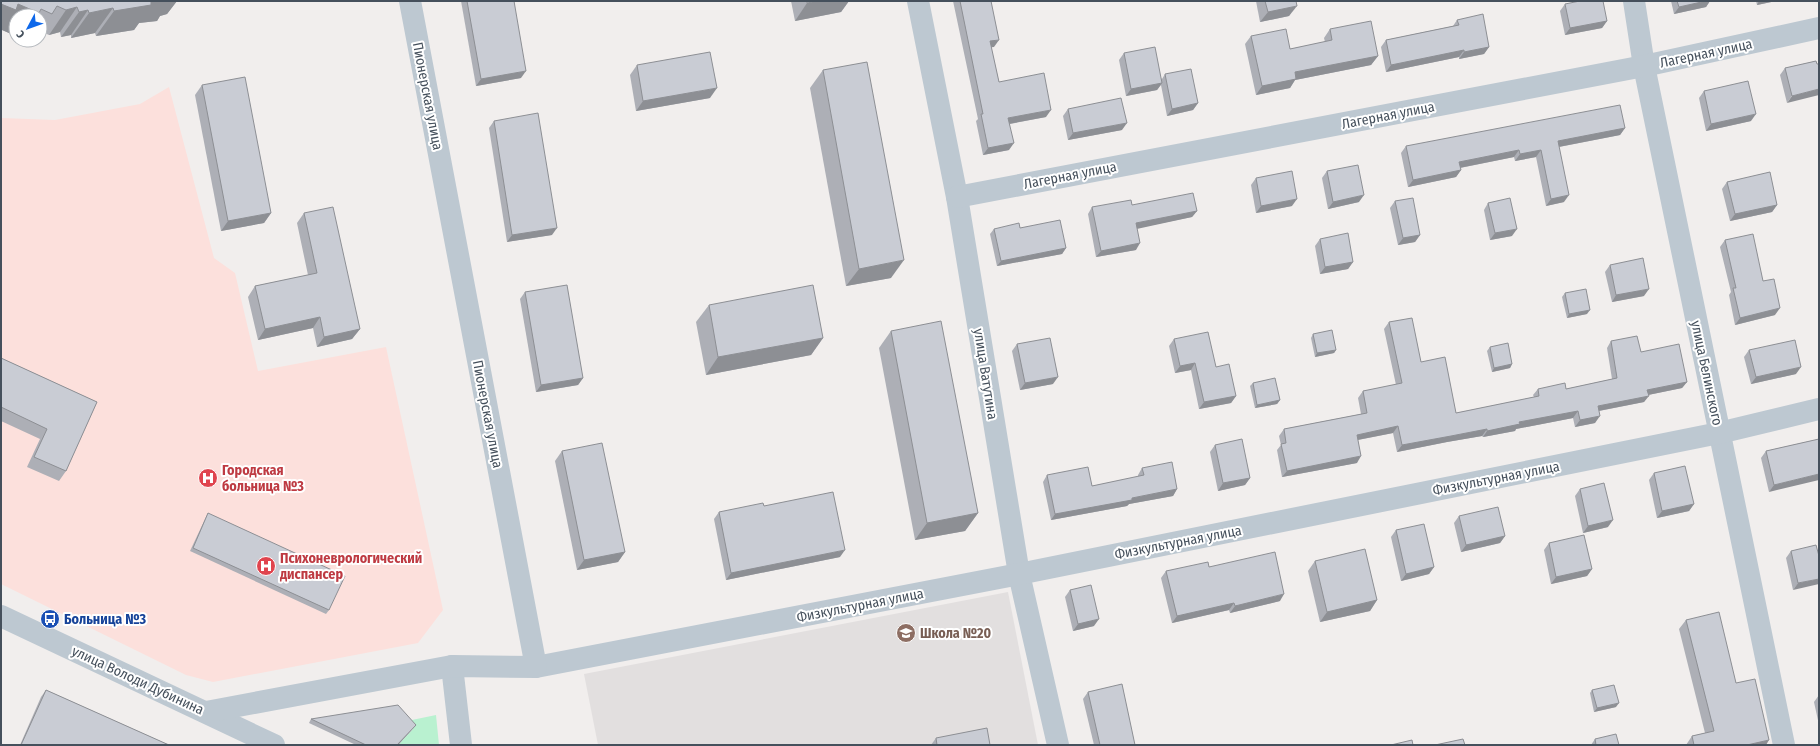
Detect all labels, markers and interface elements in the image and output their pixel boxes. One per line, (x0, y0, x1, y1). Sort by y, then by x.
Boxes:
north arrow (8, 8, 48, 48)
text: С (14, 28, 28, 41)
street label: Лагерная улица (1658, 35, 1754, 72)
street label: Пионерская улица (409, 41, 446, 152)
street label: Лагерная улица (1340, 98, 1436, 133)
street label: Лагерная улица (1022, 158, 1118, 193)
street label: улица Белинского (1687, 319, 1726, 427)
street label: улица Ватутина (970, 327, 1001, 421)
street label: Пионерская улица (469, 359, 506, 470)
street label: Физкультурная улица (1431, 458, 1561, 499)
place label: Городская больница №3 (222, 462, 304, 495)
hospital icon: Городская больница №3 (197, 467, 219, 489)
street label: Физкультурная улица (1113, 522, 1243, 563)
place label: Психоневрологический диспансер (279, 550, 422, 583)
hospital icon: Психоневрологический диспансер (255, 555, 277, 577)
street label: Физкультурная улица (795, 585, 925, 626)
bus stop icon: Больница №3 (39, 608, 61, 630)
place label: Больница №3 (64, 611, 146, 628)
school or university icon: Школа №20 (895, 622, 917, 644)
place label: Школа №20 (920, 625, 992, 642)
street label: улица Володи Дубинина (69, 642, 207, 719)

